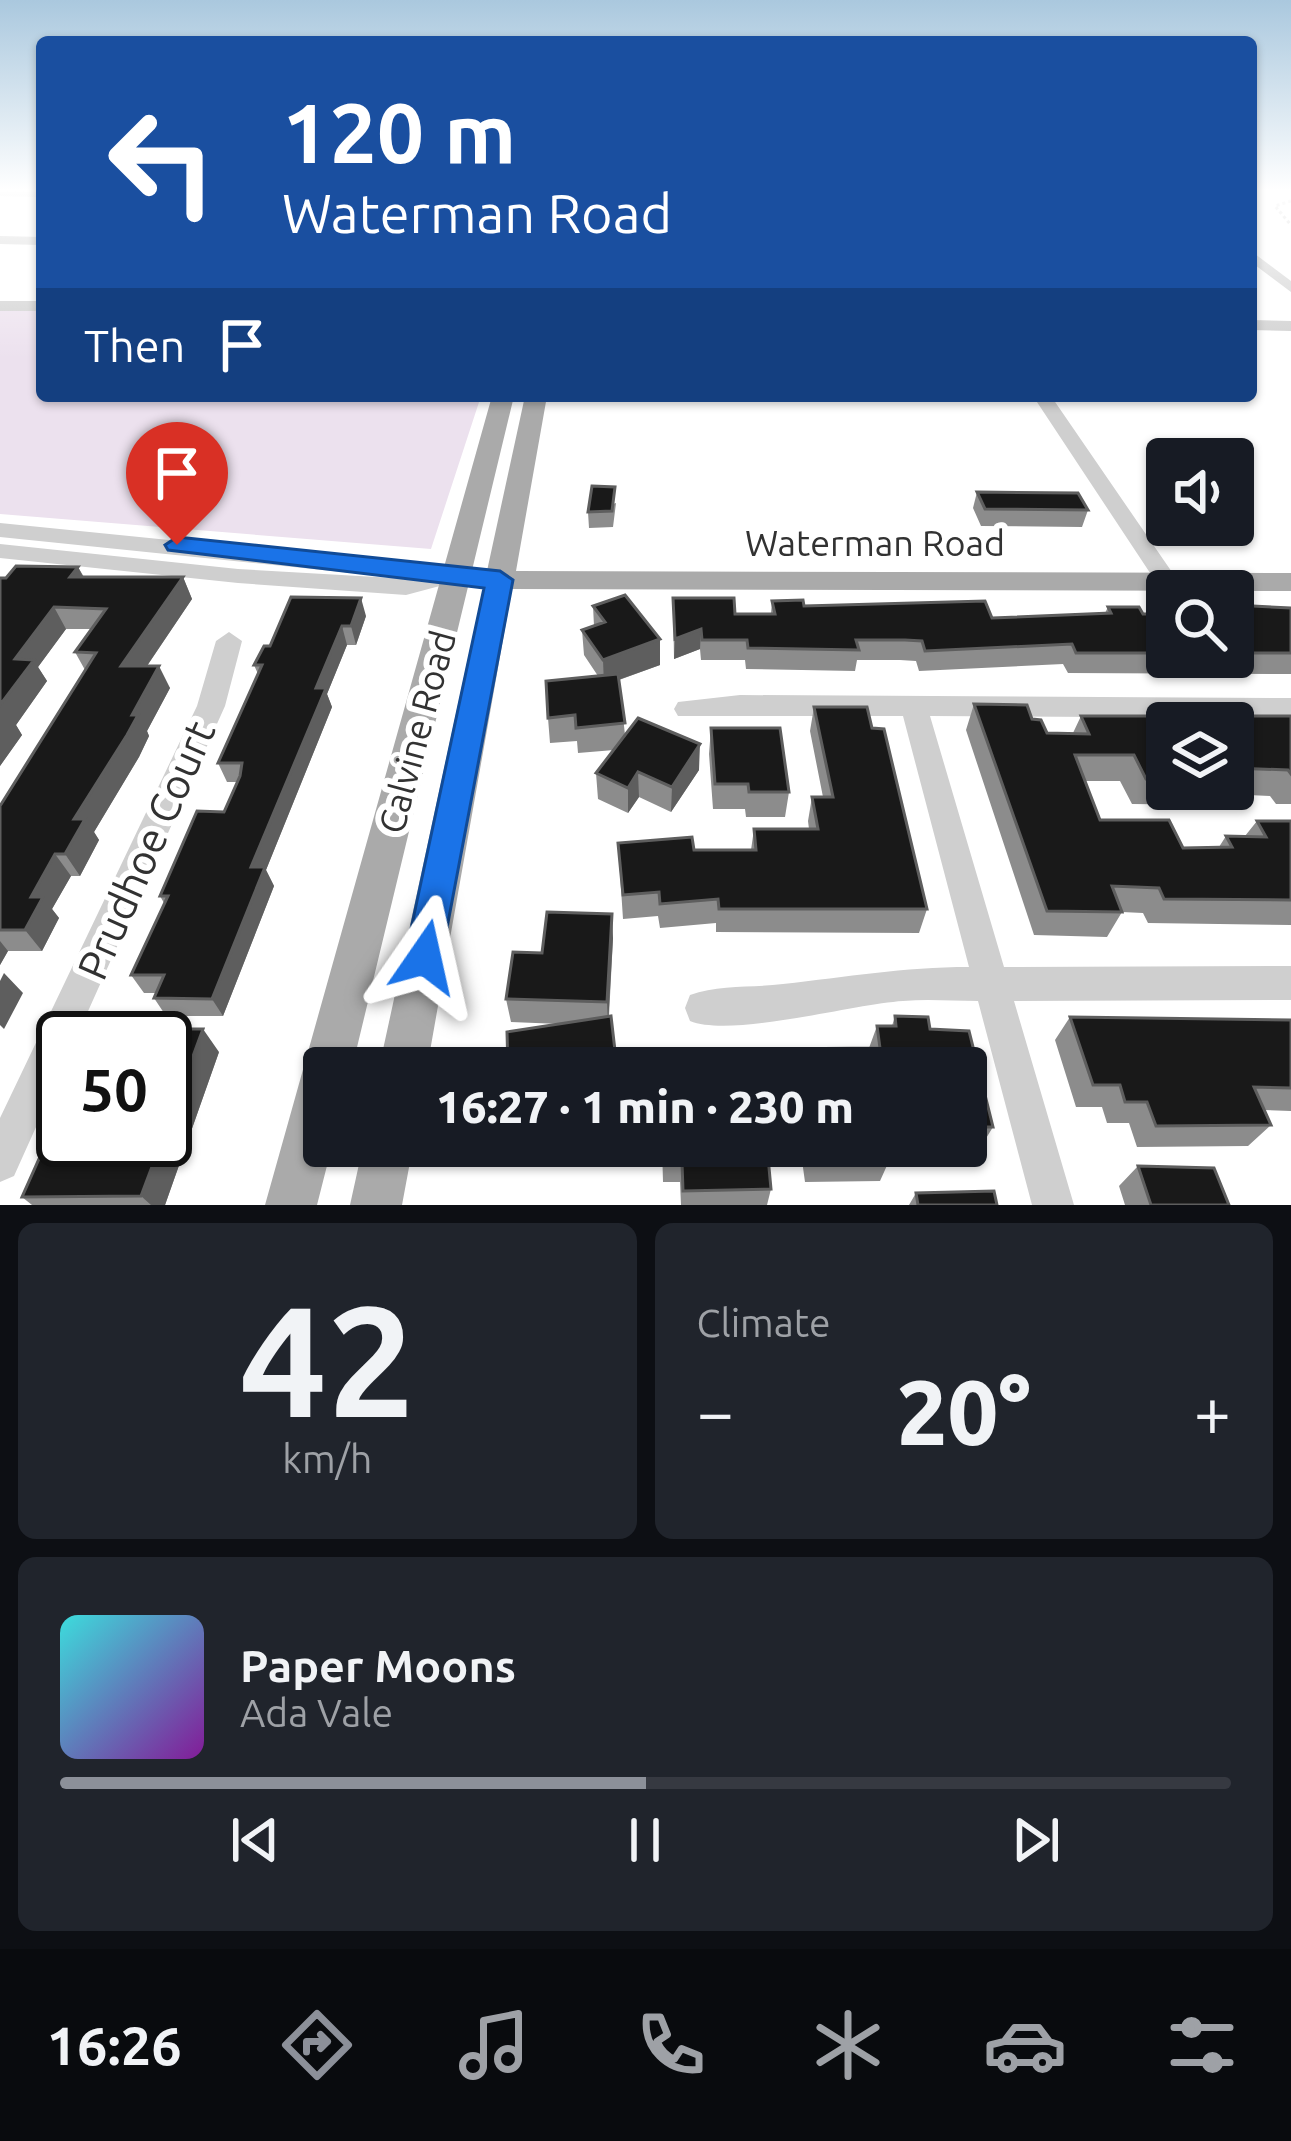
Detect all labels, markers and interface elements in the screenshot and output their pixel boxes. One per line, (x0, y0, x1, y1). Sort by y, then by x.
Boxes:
icon: left (84, 84, 240, 240)
text: 120 m (282, 85, 516, 179)
text: Waterman Road (282, 183, 672, 243)
icon: arrive (209, 312, 275, 378)
text: Then (84, 320, 185, 371)
pin (126, 422, 228, 545)
map controls (1146, 438, 1254, 810)
button: sound (1146, 438, 1254, 546)
icon: arrive (144, 440, 210, 506)
street label: Waterman Road (745, 522, 1005, 563)
button: search (1146, 570, 1254, 678)
street label: Calvine Road (370, 626, 463, 838)
button: layers (1146, 702, 1254, 810)
street label: Prudhoe Court (68, 713, 223, 986)
position arrow (362, 894, 488, 1020)
speed limit sign: 50 (36, 1011, 192, 1167)
text: 16:27 · 1 min · 230 m (436, 1081, 854, 1132)
text: 42 (239, 1272, 415, 1446)
text: Climate (697, 1301, 831, 1344)
text: 20° (897, 1361, 1031, 1462)
text: − (697, 1374, 734, 1448)
text: + (1194, 1374, 1231, 1448)
text: km/h (282, 1437, 372, 1480)
text: Paper Moons (240, 1640, 516, 1691)
text: Ada Vale (240, 1691, 393, 1734)
icon: previous (222, 1807, 288, 1873)
icon: pause (612, 1807, 678, 1873)
icon: next (1003, 1807, 1069, 1873)
icon: directions (275, 2003, 359, 2087)
icon: music (452, 2003, 536, 2087)
icon: phone (629, 2003, 713, 2087)
icon: climate (806, 2003, 890, 2087)
icon: car (983, 2003, 1067, 2087)
icon: filters (1160, 2003, 1244, 2087)
text: 16:26 (47, 2015, 182, 2075)

